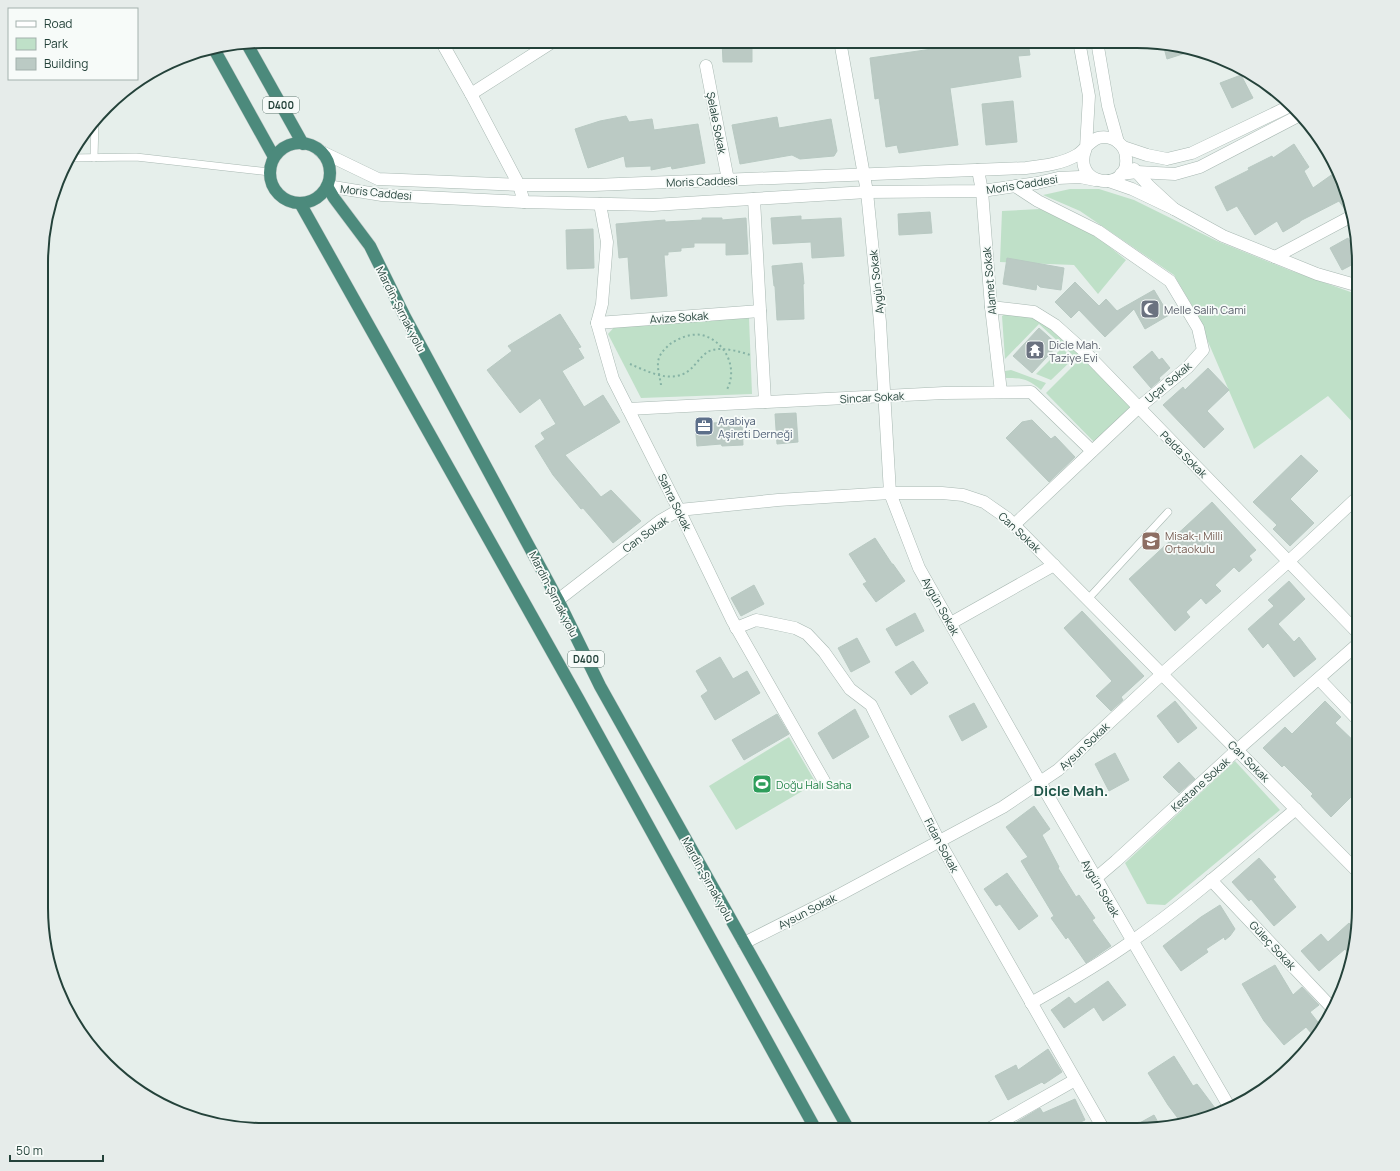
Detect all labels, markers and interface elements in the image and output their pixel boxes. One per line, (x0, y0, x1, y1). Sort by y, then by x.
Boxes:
legend (8, 8, 138, 80)
text: Road (44, 15, 72, 32)
text: Park (44, 35, 69, 52)
text: Building (44, 55, 88, 72)
street label: Şelale Sokak (704, 90, 731, 156)
road number: D400 (263, 97, 299, 113)
street label: Moris Caddesi (985, 171, 1059, 197)
street label: Moris Caddesi (666, 172, 738, 190)
street label: Moris Caddesi (339, 181, 413, 203)
street label: Alamet Sokak (979, 246, 999, 316)
street label: Aygün Sokak (865, 249, 887, 315)
street label: Mardin-Şırnak yolu (373, 264, 429, 354)
mosque icon: Melle Salih Cami (1139, 298, 1161, 320)
place label: Melle Salih Cami (1164, 302, 1246, 317)
street label: Avize Sokak (649, 307, 709, 327)
place label: Dicle Mah. Taziye Evi (1049, 337, 1101, 365)
temple icon: Dicle Mah. Taziye Evi (1024, 339, 1046, 361)
street label: Uçar Sokak (1142, 358, 1195, 406)
street label: Sincar Sokak (839, 388, 905, 406)
place label: Arabiya Aşireti Derneği (718, 413, 793, 441)
office icon: Arabiya Aşireti Derneği (693, 415, 715, 437)
street label: Pelda Sokak (1157, 427, 1211, 481)
street label: Sahra Sokak (655, 471, 696, 534)
street label: Can Sokak (995, 508, 1045, 556)
street label: Can Sokak (619, 512, 671, 556)
place label: Misak-ı Milli Ortaokulu (1165, 528, 1223, 556)
school or university icon: Misak-ı Milli Ortaokulu (1140, 530, 1162, 552)
street label: Mardin-Şırnak yolu (526, 549, 582, 639)
street label: Aygün Sokak (919, 574, 963, 638)
road number: D400 (568, 651, 604, 667)
street label: Aysun Sokak (1056, 718, 1113, 773)
street label: Can Sokak (1225, 737, 1273, 785)
street label: Kestane Sokak (1167, 753, 1233, 814)
sports icon: Doğu Halı Saha (751, 773, 773, 795)
place label: Doğu Halı Saha (776, 777, 852, 792)
district label: Dicle Mah. (1034, 780, 1108, 801)
street label: Fidan Sokak (921, 815, 963, 875)
street label: Mardin-Şırnak yolu (679, 834, 737, 924)
street label: Aygün Sokak (1078, 856, 1124, 920)
street label: Aysun Sokak (775, 890, 839, 932)
street label: Güleç Sokak (1246, 917, 1300, 973)
scale bar (10, 1137, 103, 1163)
text: 50 m (16, 1142, 43, 1159)

